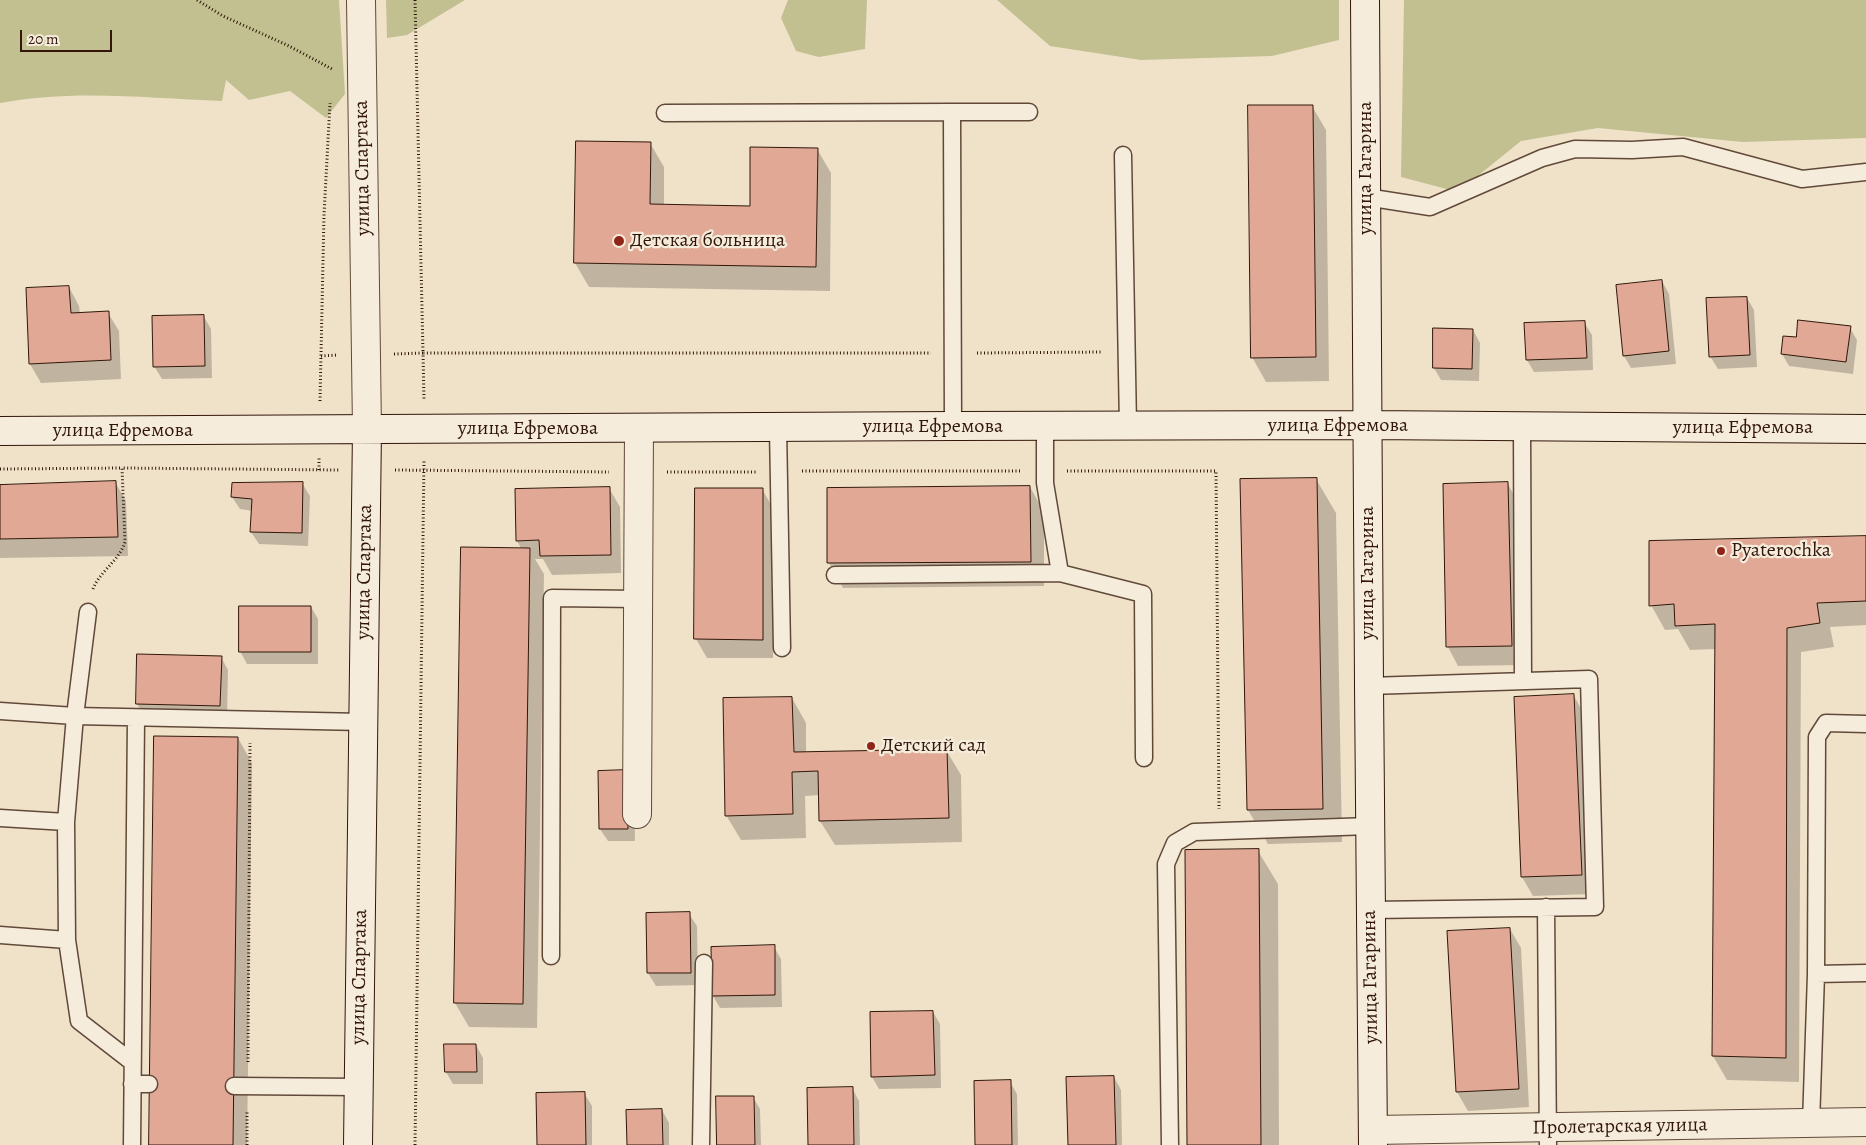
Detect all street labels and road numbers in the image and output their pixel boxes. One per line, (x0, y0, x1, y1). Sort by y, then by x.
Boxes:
street label: улица Спартака (350, 100, 376, 236)
street label: улица Гагарина (1354, 101, 1378, 235)
street label: улица Ефремова (1268, 414, 1408, 438)
street label: улица Ефремова (863, 415, 1003, 439)
street label: улица Ефремова (1673, 416, 1813, 440)
street label: улица Ефремова (458, 417, 598, 441)
street label: улица Ефремова (53, 419, 193, 443)
street label: улица Спартака (352, 504, 378, 640)
street label: улица Гагарина (1356, 506, 1380, 640)
street label: улица Спартака (347, 909, 373, 1045)
street label: улица Гагарина (1358, 910, 1384, 1044)
street label: Пролетарская улица (1532, 1113, 1708, 1141)

